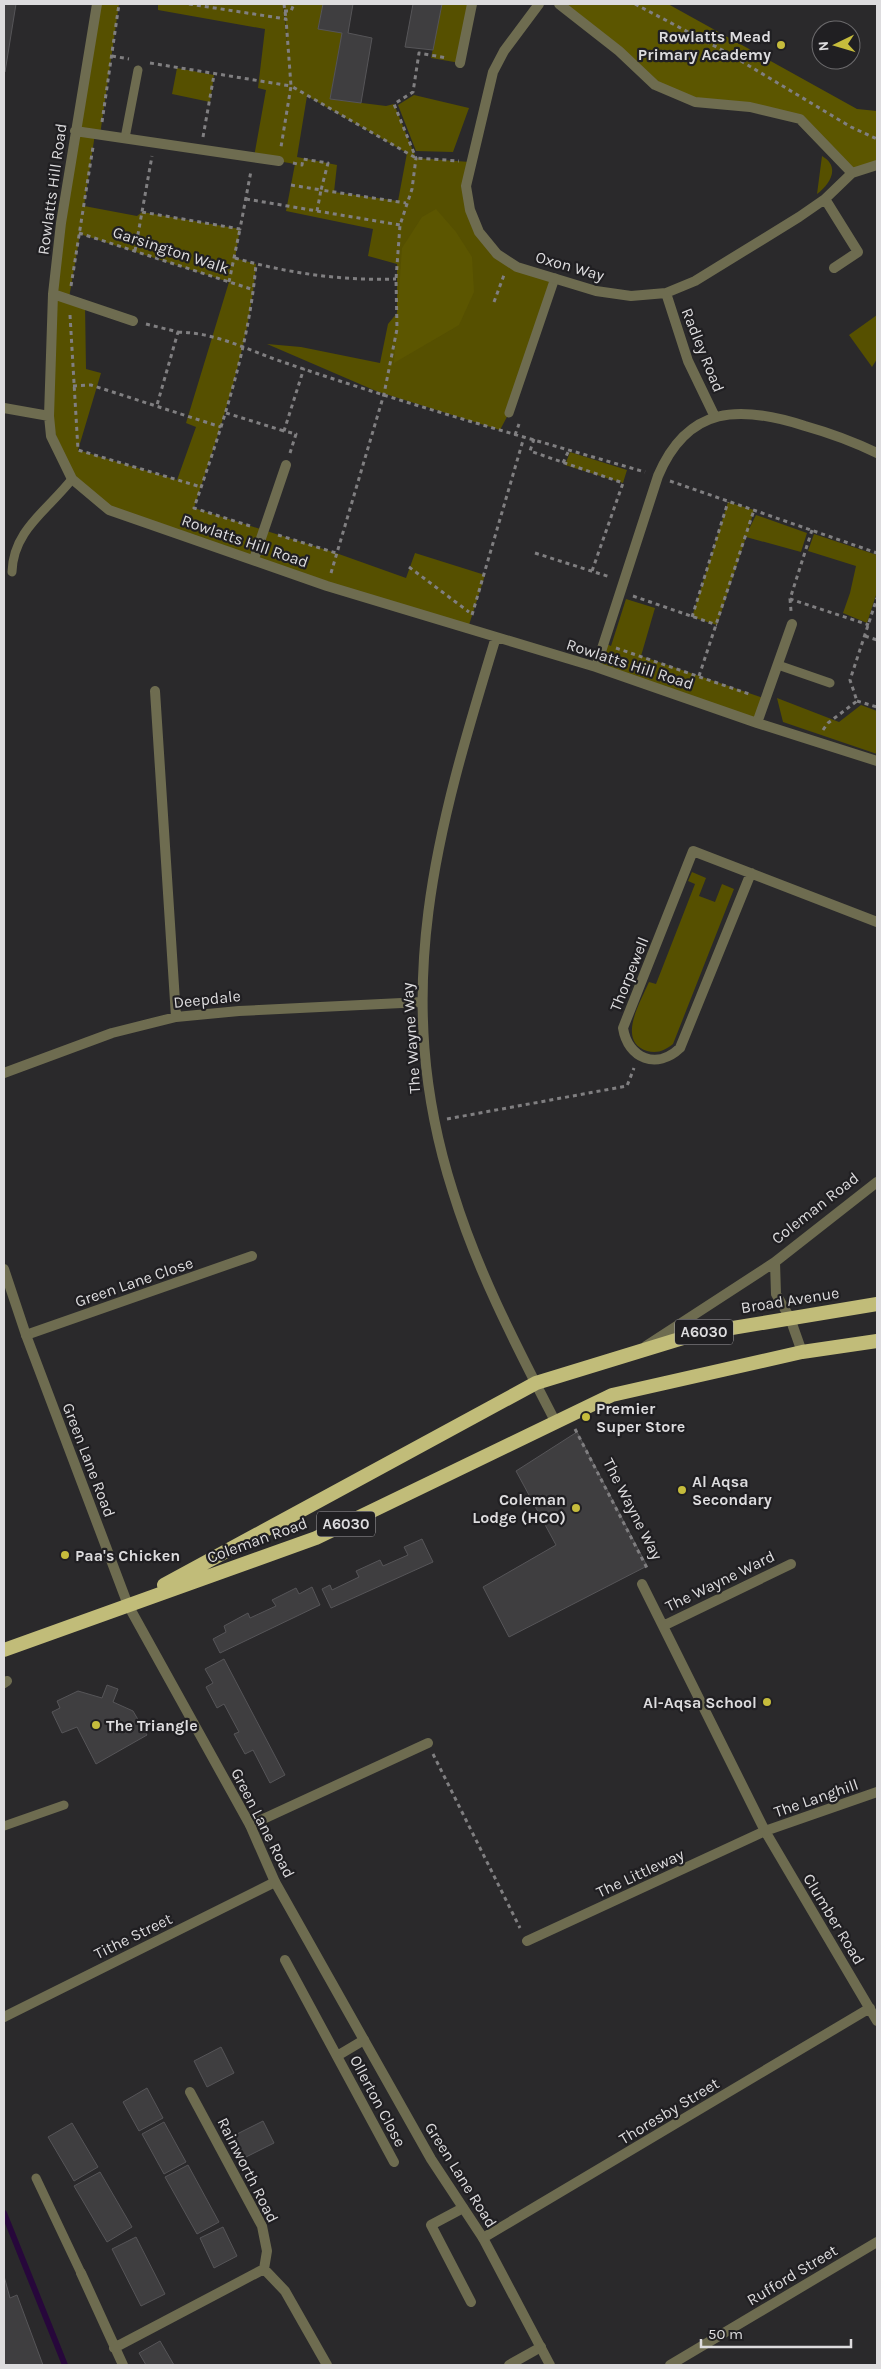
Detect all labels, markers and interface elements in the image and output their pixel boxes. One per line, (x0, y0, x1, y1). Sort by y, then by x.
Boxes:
north arrow (811, 20, 861, 70)
place label: Rowlatts Mead Primary Academy (638, 27, 771, 64)
marker: Rowlatts Mead Primary Academy (775, 39, 787, 51)
text: N (815, 40, 832, 52)
street label: Rowlatts Hill Road (33, 122, 71, 256)
street label: Garsington Walk (110, 222, 232, 278)
street label: Oxon Way (533, 247, 607, 285)
street label: Radley Road (678, 305, 728, 395)
street label: Rowlatts Hill Road (179, 510, 311, 572)
street label: Rowlatts Hill Road (564, 634, 696, 694)
street label: Thorpewell (605, 934, 653, 1014)
street label: The Wayne Way (398, 981, 424, 1094)
street label: Deepdale (173, 986, 241, 1012)
street label: Coleman Road (768, 1168, 862, 1248)
street label: Green Lane Close (72, 1253, 196, 1311)
street label: Broad Avenue (740, 1283, 840, 1317)
road number: A6030 (675, 1320, 733, 1344)
place label: Premier Super Store (596, 1399, 685, 1436)
street label: Green Lane Road (58, 1400, 120, 1520)
marker: Premier Super Store (580, 1411, 592, 1423)
street label: The Wayne Way (599, 1455, 667, 1563)
place label: Al Aqsa Secondary (692, 1472, 772, 1509)
marker: Al Aqsa Secondary (676, 1484, 688, 1496)
place label: Coleman Lodge (HCO) (472, 1490, 566, 1527)
marker: Coleman Lodge (HCO) (570, 1502, 582, 1514)
road number: A6030 (317, 1512, 375, 1536)
street label: Coleman Road (204, 1513, 310, 1567)
place label: Paa's Chicken (75, 1546, 180, 1565)
street label: The Wayne Ward (662, 1546, 778, 1616)
marker: Paa's Chicken (59, 1549, 71, 1561)
place label: Al-Aqsa School (643, 1693, 757, 1712)
marker: Al-Aqsa School (761, 1696, 773, 1708)
place label: The Triangle (106, 1716, 198, 1735)
marker: The Triangle (90, 1719, 102, 1731)
street label: Green Lane Road (227, 1765, 299, 1881)
street label: The Langhill (771, 1775, 861, 1821)
street label: The Littleway (593, 1844, 687, 1902)
street label: Clumber Road (799, 1870, 869, 1968)
street label: Tithe Street (91, 1909, 175, 1963)
street label: Ollerton Close (346, 2052, 410, 2150)
street label: Thoresby Street (615, 2074, 723, 2148)
street label: Rainworth Road (213, 2114, 283, 2226)
street label: Green Lane Road (421, 2119, 501, 2231)
street label: Rufford Street (743, 2241, 841, 2309)
scale bar (701, 2316, 851, 2348)
text: 50 m (708, 2325, 743, 2343)

